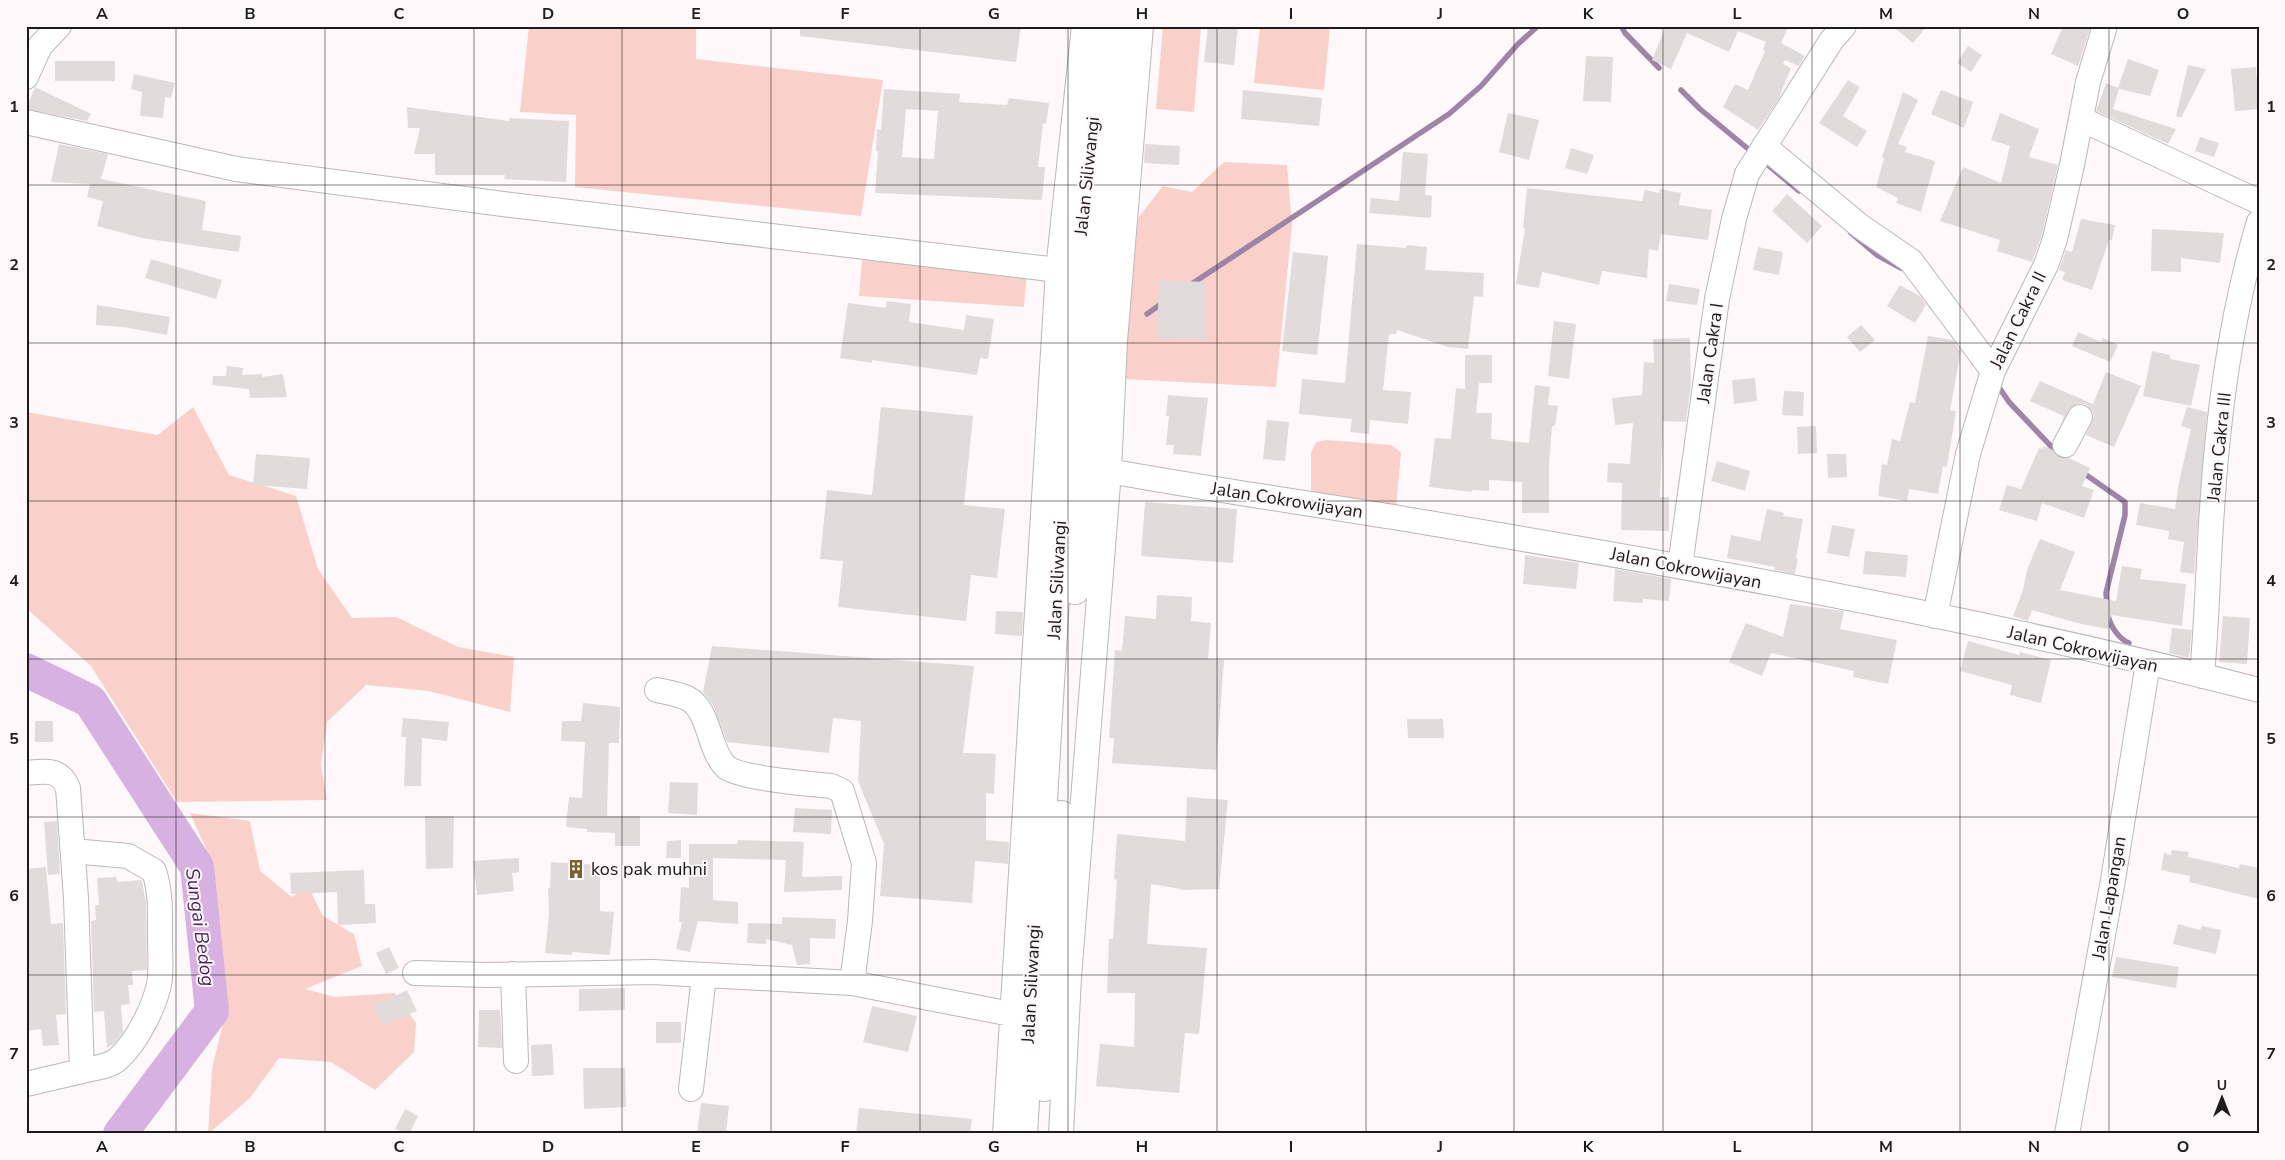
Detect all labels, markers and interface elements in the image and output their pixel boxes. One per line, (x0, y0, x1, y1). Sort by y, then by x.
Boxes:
text: A (96, 3, 108, 25)
text: B (244, 3, 256, 25)
text: C (394, 3, 405, 25)
text: D (542, 3, 554, 25)
text: E (691, 3, 701, 25)
text: F (841, 3, 850, 25)
text: G (988, 3, 1000, 25)
text: H (1136, 3, 1148, 25)
text: I (1289, 3, 1293, 25)
text: J (1436, 3, 1443, 25)
text: K (1583, 3, 1595, 25)
text: L (1733, 3, 1742, 25)
text: M (1879, 3, 1893, 25)
text: N (2028, 3, 2040, 25)
text: O (2177, 3, 2189, 25)
text: 1 (9, 96, 19, 118)
text: 1 (2266, 96, 2276, 118)
street label: Jalan Siliwangi (1069, 115, 1105, 238)
text: 2 (9, 254, 19, 276)
text: 2 (2266, 254, 2276, 276)
street label: Jalan Cakra II (1984, 267, 2052, 373)
street label: Jalan Cakra I (1691, 302, 1729, 405)
street label: Jalan Cakra III (2201, 391, 2237, 504)
text: 3 (9, 412, 19, 434)
text: 3 (2266, 412, 2276, 434)
street label: Jalan Cokrowijayan (1208, 476, 1365, 524)
street label: Jalan Siliwangi (1042, 520, 1072, 641)
street label: Jalan Cokrowijayan (1607, 541, 1764, 594)
text: 4 (9, 570, 19, 592)
text: 4 (2266, 570, 2276, 592)
street label: Jalan Cokrowijayan (2004, 620, 2161, 678)
text: 5 (9, 728, 19, 750)
text: 5 (2266, 728, 2276, 750)
street label: Jalan Lapangan (2086, 834, 2132, 963)
place label: kos pak muhni (591, 857, 707, 881)
building icon: kos pak muhni (565, 858, 587, 880)
water label: Sungai Bedog (179, 866, 221, 988)
text: 6 (9, 885, 19, 907)
text: 6 (2266, 885, 2276, 907)
street label: Jalan Siliwangi (1016, 924, 1046, 1045)
text: 7 (9, 1043, 19, 1065)
text: 7 (2266, 1043, 2276, 1065)
north arrow (2198, 1072, 2248, 1122)
text: U (2217, 1076, 2227, 1095)
text: A (96, 1136, 108, 1158)
text: B (244, 1136, 256, 1158)
text: C (394, 1136, 405, 1158)
text: D (542, 1136, 554, 1158)
text: E (691, 1136, 701, 1158)
text: F (841, 1136, 850, 1158)
text: G (988, 1136, 1000, 1158)
text: H (1136, 1136, 1148, 1158)
text: I (1289, 1136, 1293, 1158)
text: J (1436, 1136, 1443, 1158)
text: K (1583, 1136, 1595, 1158)
text: L (1733, 1136, 1742, 1158)
text: M (1879, 1136, 1893, 1158)
text: N (2028, 1136, 2040, 1158)
text: O (2177, 1136, 2189, 1158)

